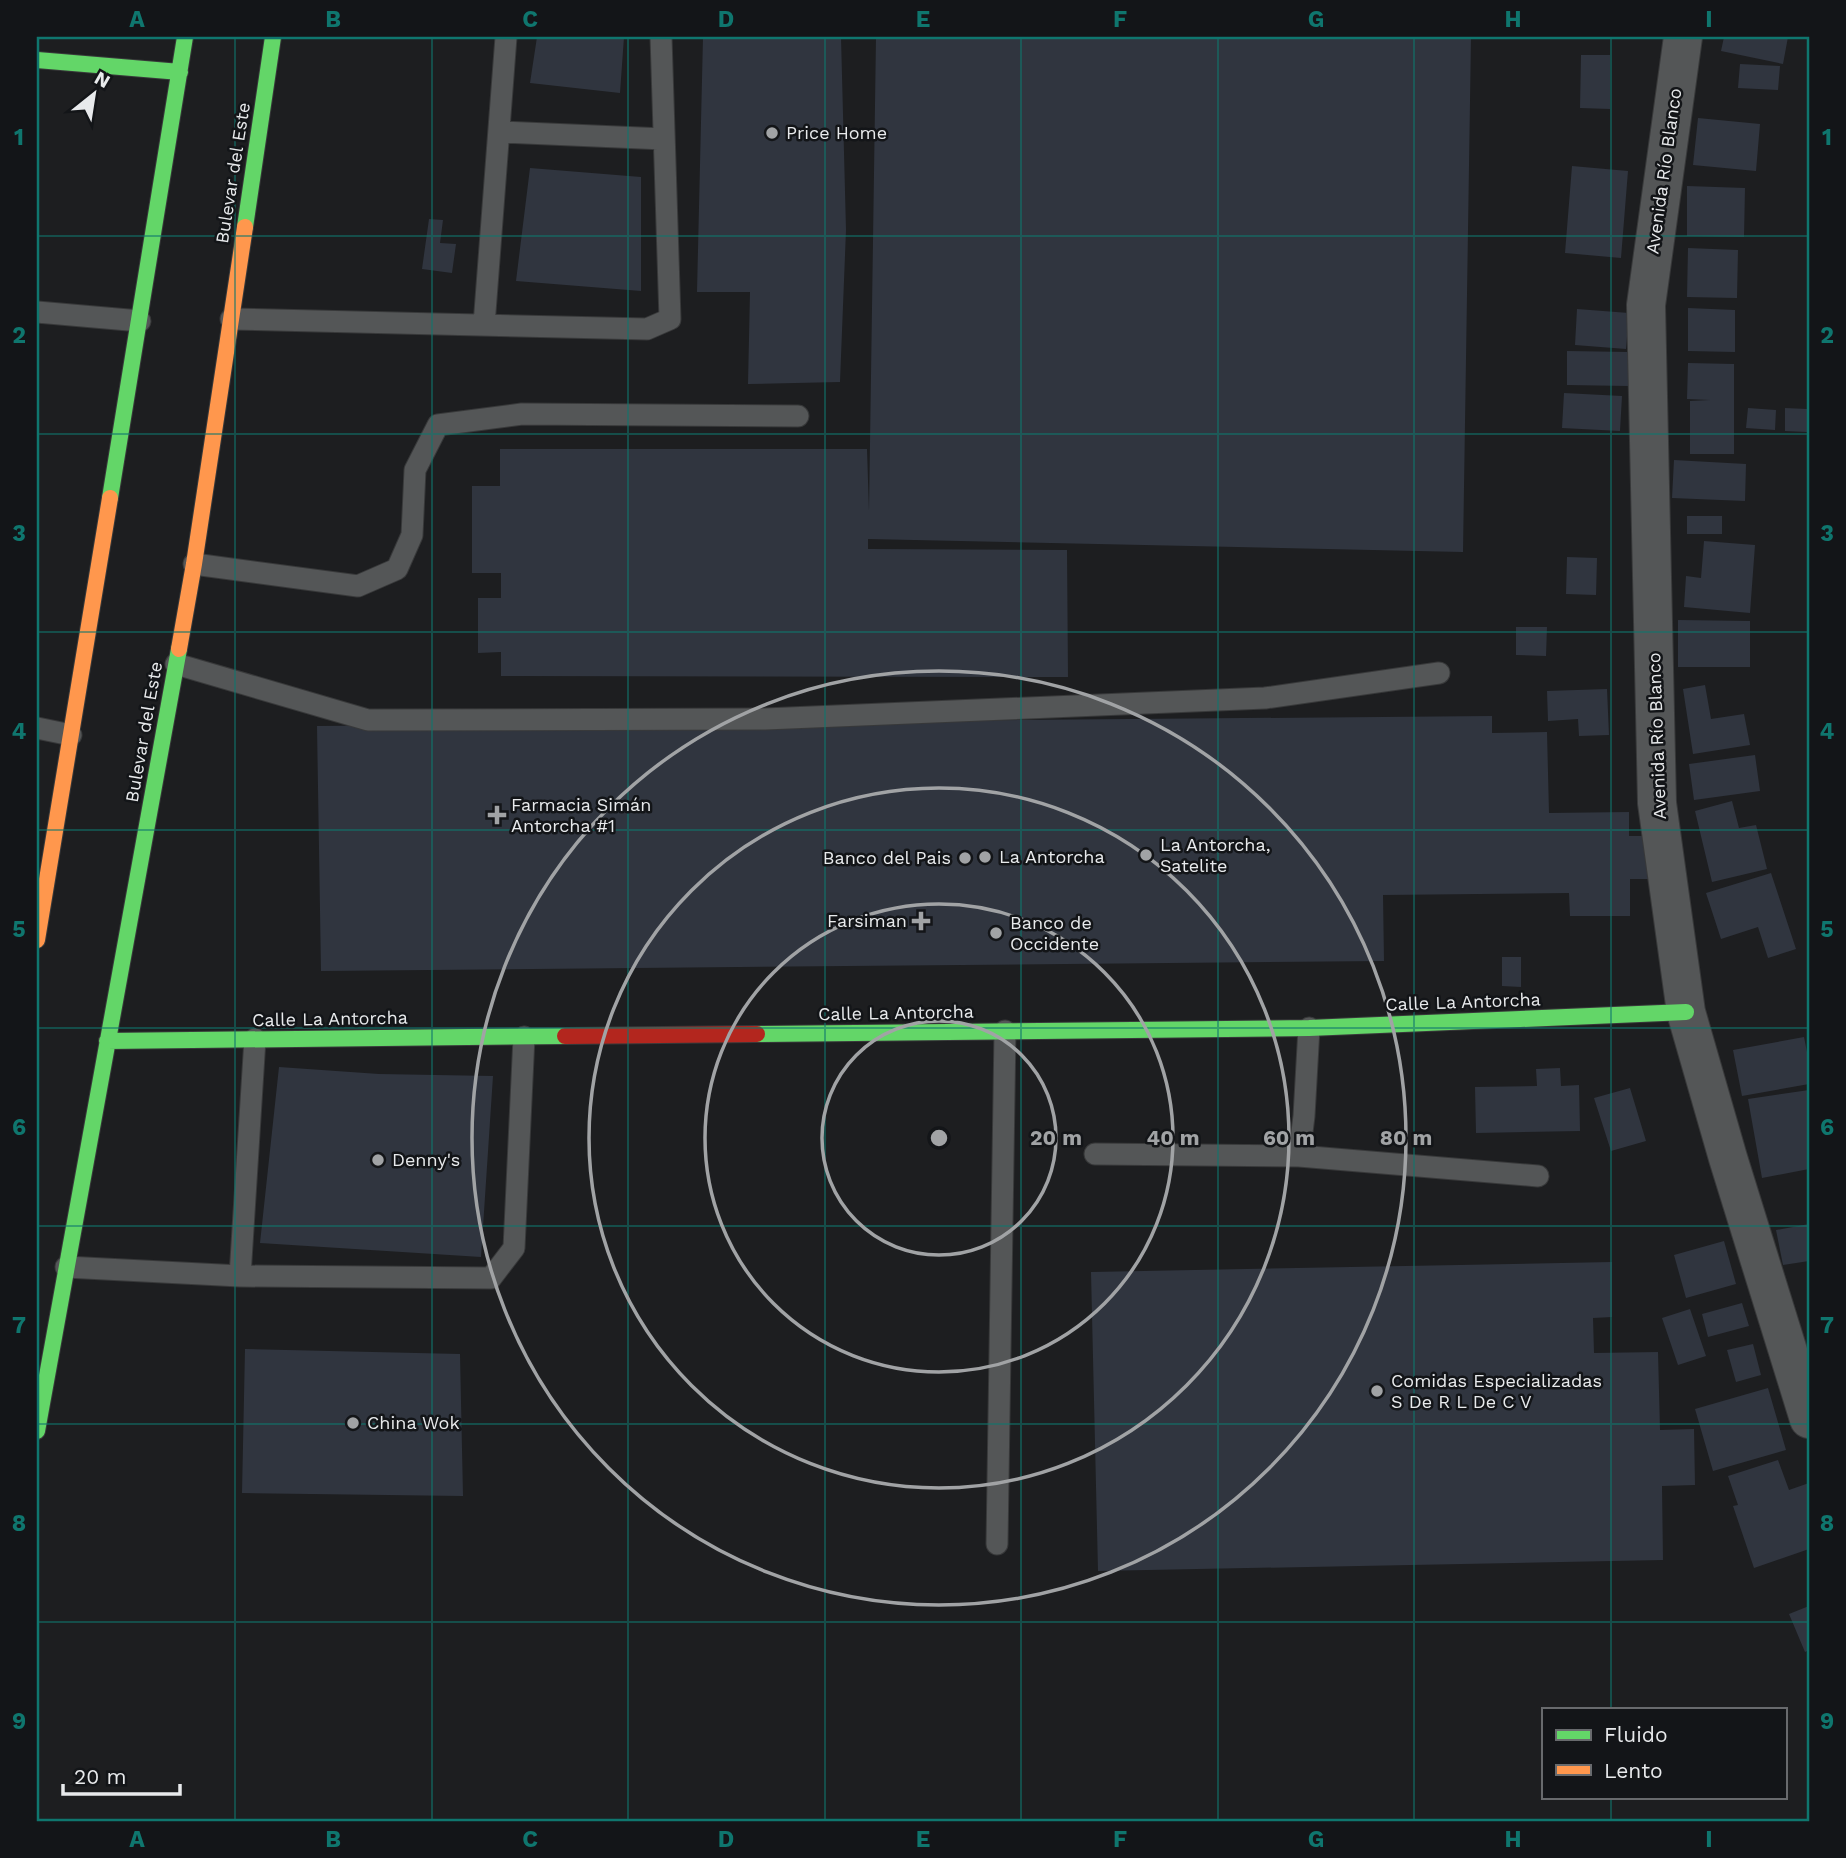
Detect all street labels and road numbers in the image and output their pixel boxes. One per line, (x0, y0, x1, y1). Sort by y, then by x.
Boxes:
street label: Avenida Río Blanco (1641, 87, 1686, 255)
street label: Bulevar del Este (211, 101, 254, 245)
street label: Avenida Río Blanco (1643, 652, 1670, 820)
street label: Bulevar del Este (121, 660, 166, 804)
street label: Calle La Antorcha (1385, 988, 1541, 1015)
street label: Calle La Antorcha (818, 1001, 974, 1024)
street label: Calle La Antorcha (252, 1007, 408, 1030)

